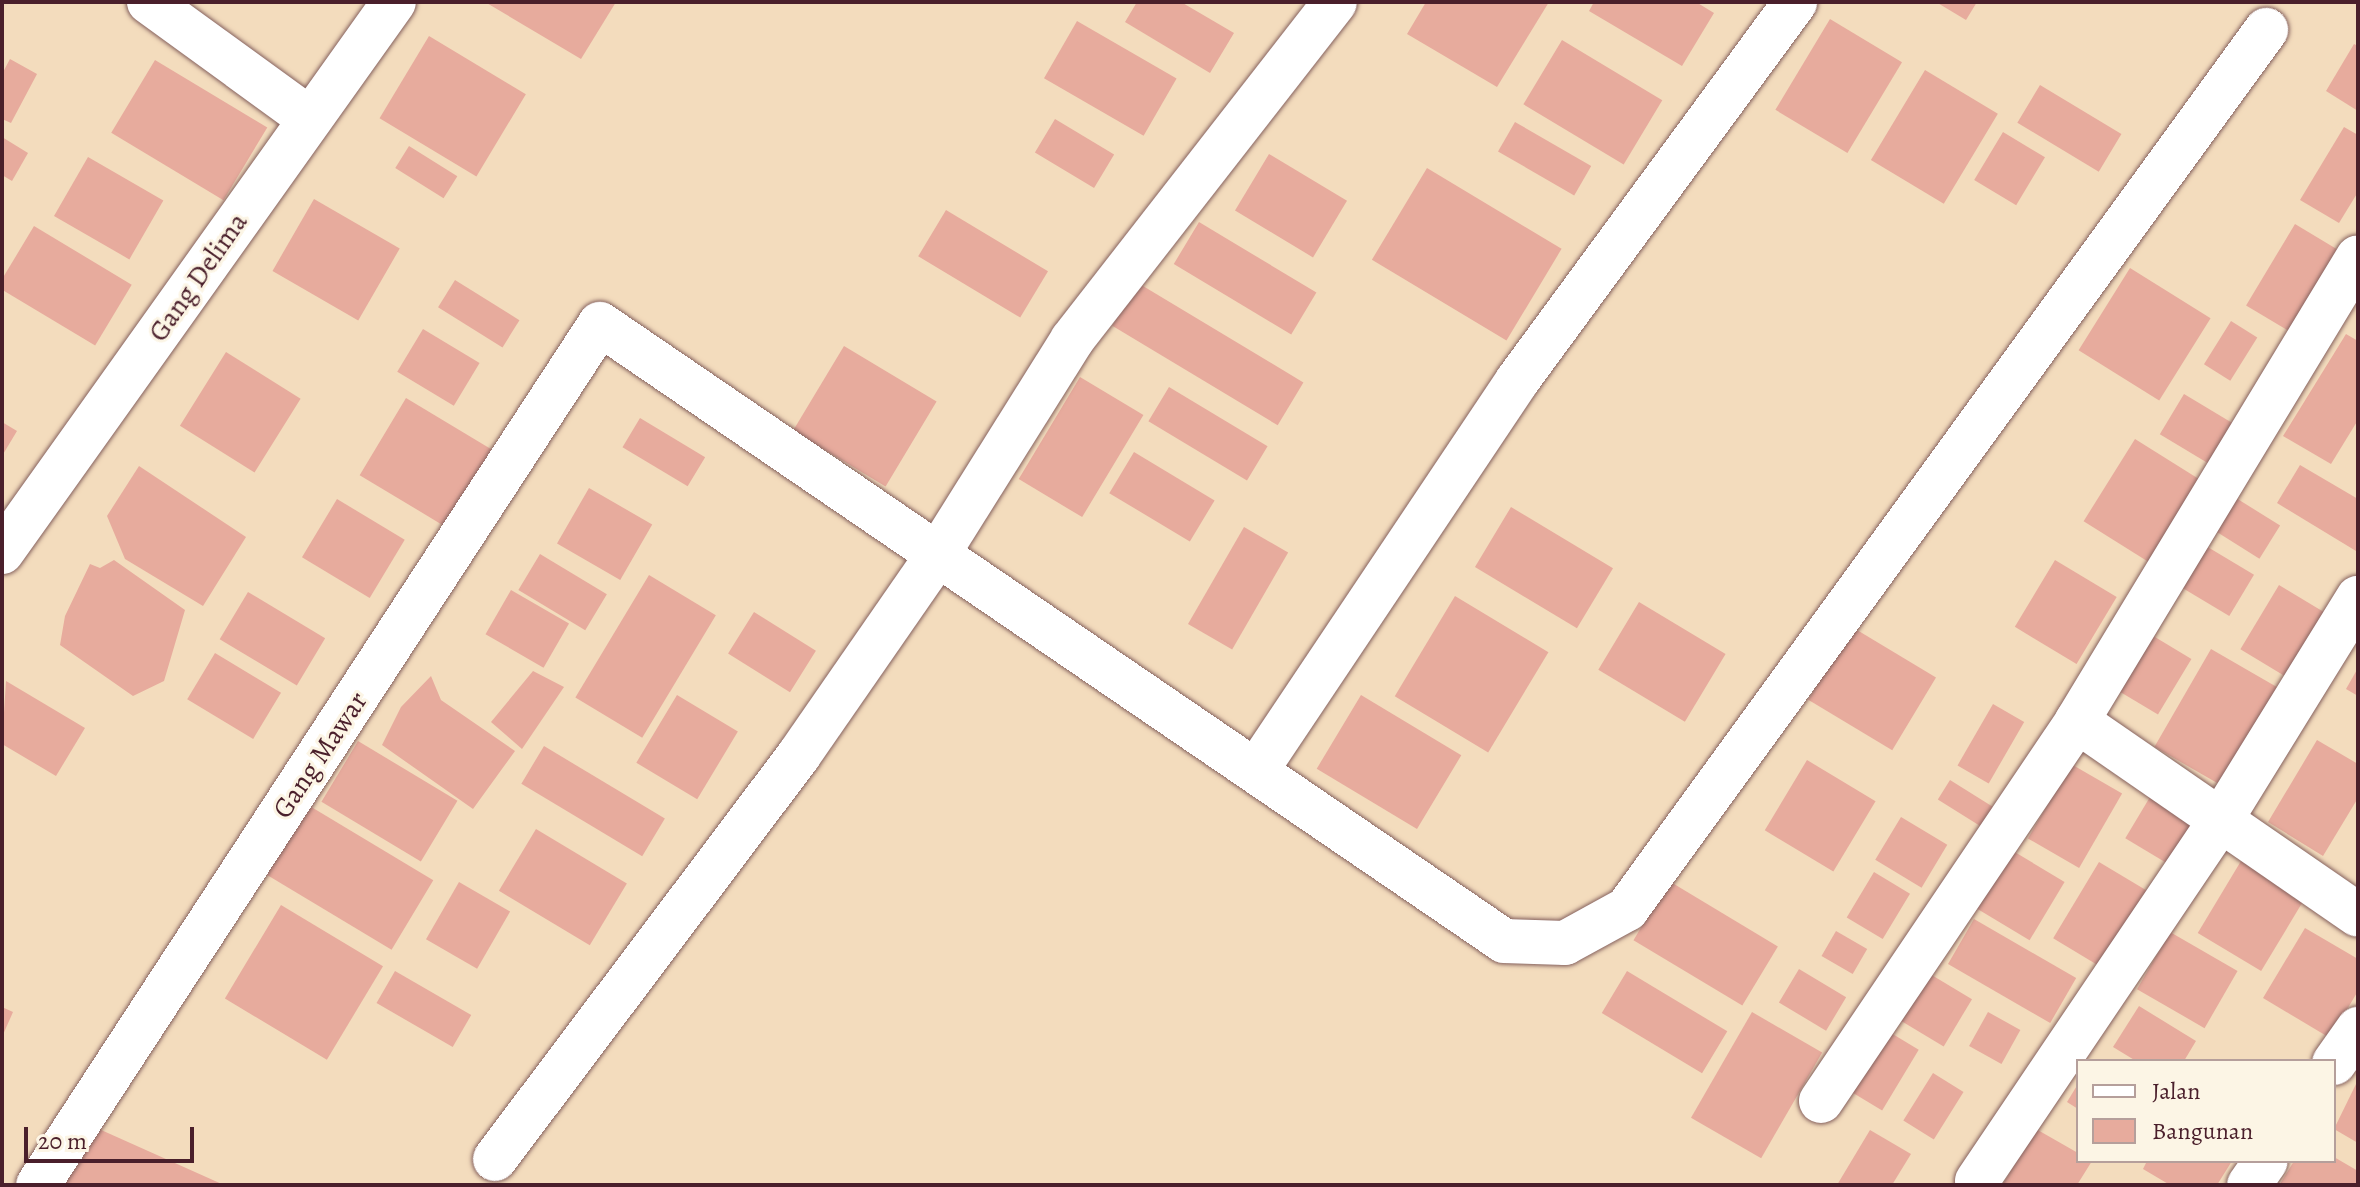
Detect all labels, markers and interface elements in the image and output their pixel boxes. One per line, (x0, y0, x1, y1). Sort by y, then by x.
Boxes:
street label: Gang Delima (141, 206, 255, 348)
street label: Gang Mawar (265, 685, 375, 825)
legend (2076, 1059, 2336, 1163)
text: Jalan (2152, 1075, 2201, 1107)
scale bar (28, 1111, 198, 1161)
text: Bangunan (2152, 1115, 2253, 1147)
text: 20 m (38, 1125, 87, 1157)

